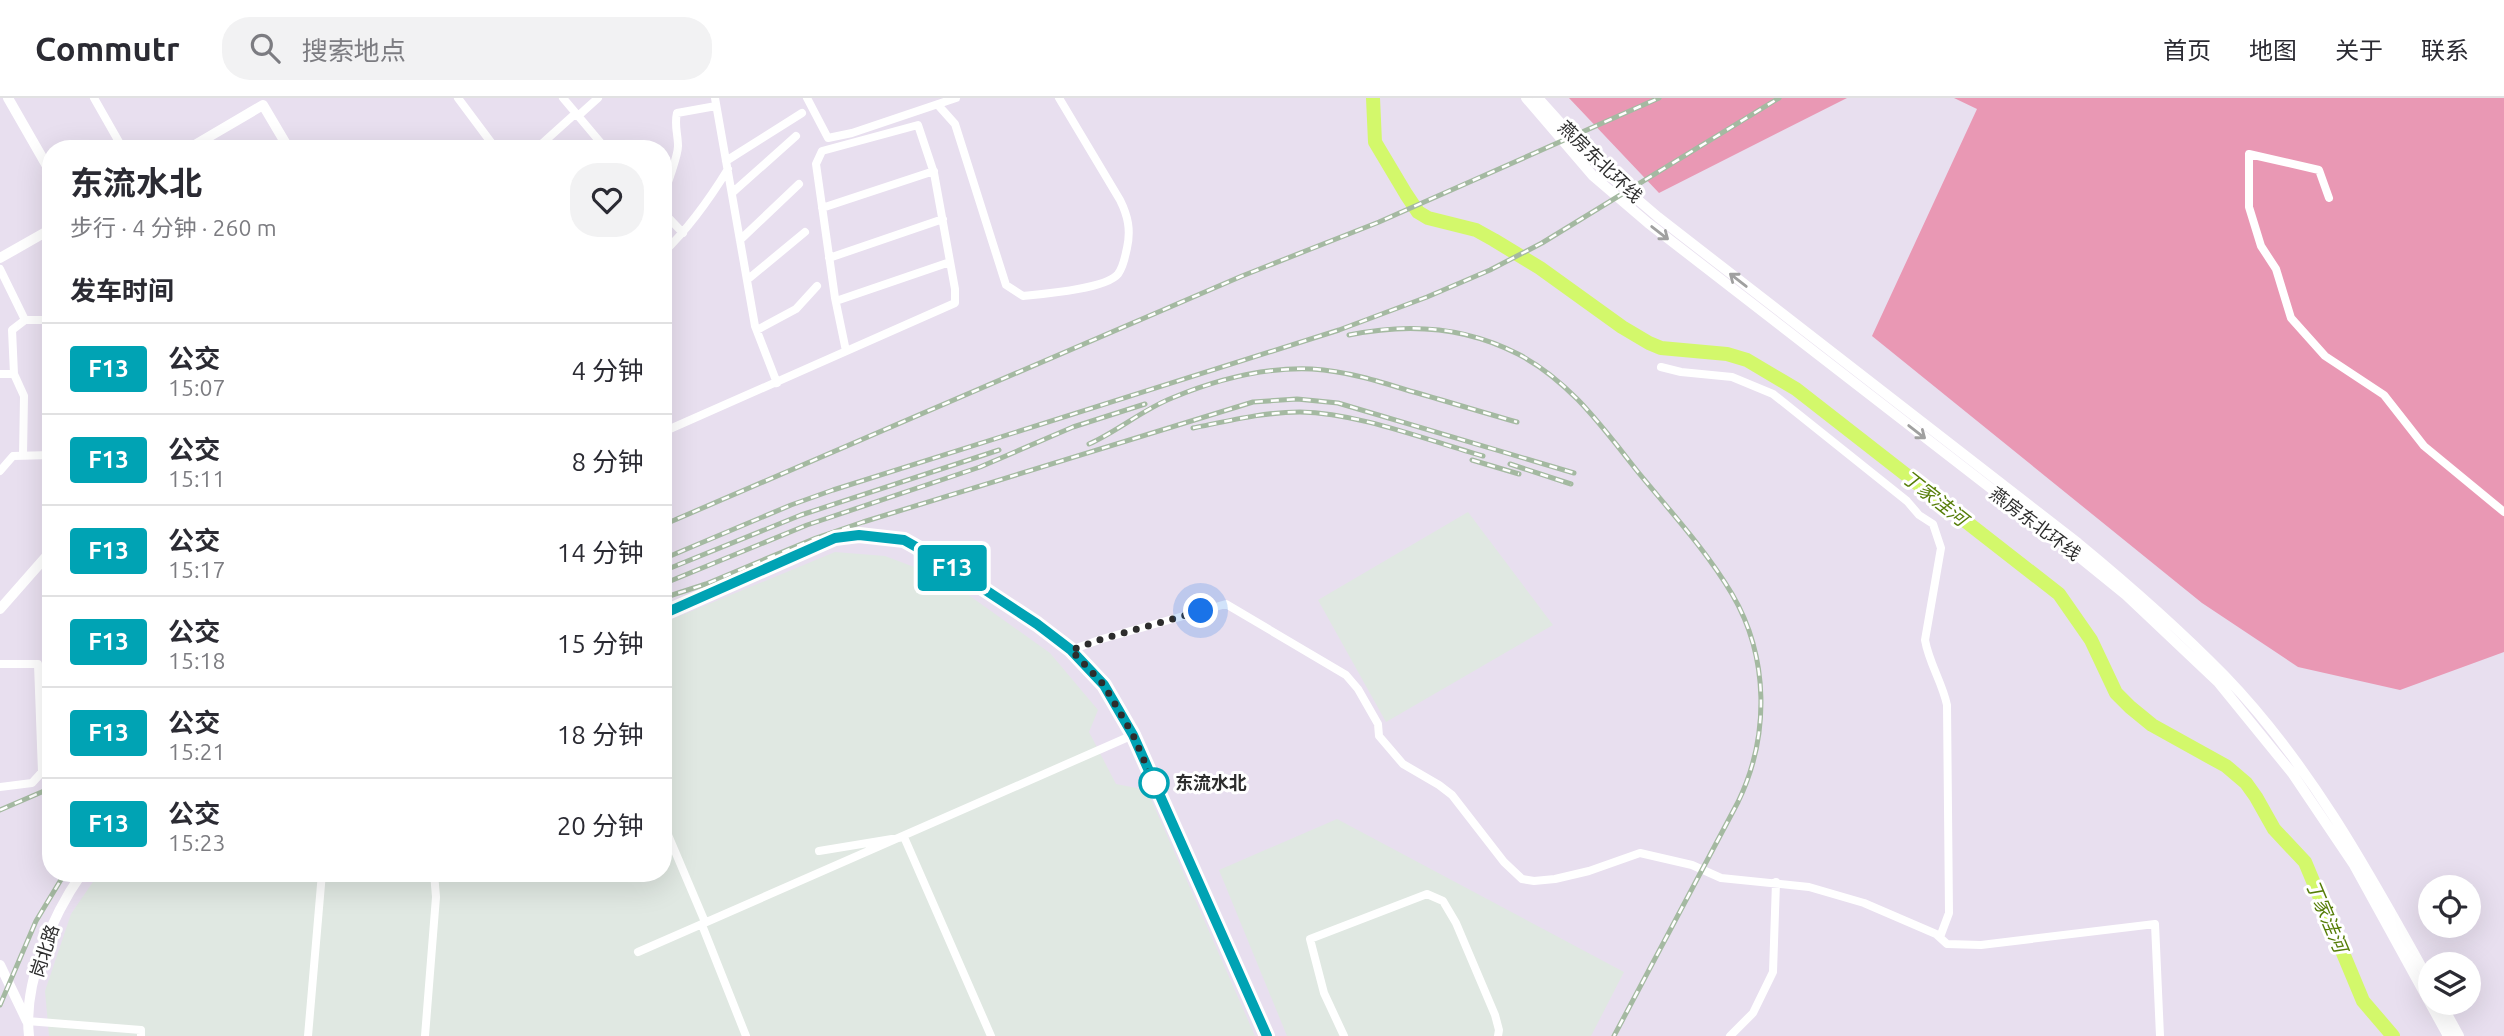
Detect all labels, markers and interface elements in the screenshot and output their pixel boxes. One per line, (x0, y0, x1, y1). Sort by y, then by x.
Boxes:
search box (222, 17, 712, 80)
icon: search (246, 29, 284, 67)
text: Commutr (35, 30, 180, 67)
text: 搜索地点 (302, 36, 406, 65)
text: 首页 (2163, 37, 2211, 64)
text: 地图 (2249, 37, 2297, 64)
text: 关于 (2335, 37, 2383, 64)
text: 联系 (2421, 37, 2469, 64)
street label: 燕房东北环线 (1555, 117, 1646, 206)
button: heart (570, 163, 644, 237)
text: 东流水北 (70, 164, 202, 201)
text: 步行 · 4 分钟 · 260 m (70, 215, 277, 240)
one-way arrow (1650, 225, 1669, 240)
one-way arrow (1730, 273, 1748, 288)
text: 发车时间 (70, 276, 174, 305)
text: 公交 (168, 344, 220, 373)
text: F13 (88, 355, 129, 382)
text: 4 分钟 (571, 356, 644, 385)
text: 15:07 (168, 375, 226, 400)
one-way arrow (1908, 424, 1926, 440)
text: 公交 (168, 435, 220, 464)
text: F13 (88, 446, 129, 473)
text: 8 分钟 (571, 447, 644, 476)
text: 15:11 (168, 466, 226, 491)
water label: 丁家洼河 (1898, 466, 1975, 533)
street label: 燕房东北环线 (1986, 483, 2085, 564)
text: 公交 (168, 526, 220, 555)
text: F13 (88, 537, 129, 564)
text: 14 分钟 (557, 538, 644, 567)
line badge: F13 (912, 545, 992, 591)
text: F13 (932, 554, 972, 581)
text: 15:17 (168, 557, 226, 582)
your location (1183, 593, 1218, 628)
text: 公交 (168, 617, 220, 646)
text: F13 (88, 628, 129, 655)
text: 15 分钟 (557, 629, 644, 658)
text: 15:18 (168, 648, 226, 673)
text: 公交 (168, 708, 220, 737)
text: F13 (88, 719, 129, 746)
text: 18 分钟 (557, 720, 644, 749)
text: 15:21 (168, 739, 226, 764)
marker: 东流水北 (1139, 768, 1169, 798)
place label: 东流水北 (1175, 772, 1247, 792)
text: 公交 (168, 799, 220, 828)
text: F13 (88, 810, 129, 837)
text: 20 分钟 (557, 811, 644, 840)
text: 15:23 (168, 830, 226, 855)
map controls (2418, 875, 2481, 1015)
button: locate (2418, 875, 2481, 938)
water label: 丁家洼河 (2302, 877, 2354, 959)
street label: 岗北路 (26, 922, 62, 979)
button: layers (2418, 952, 2481, 1015)

